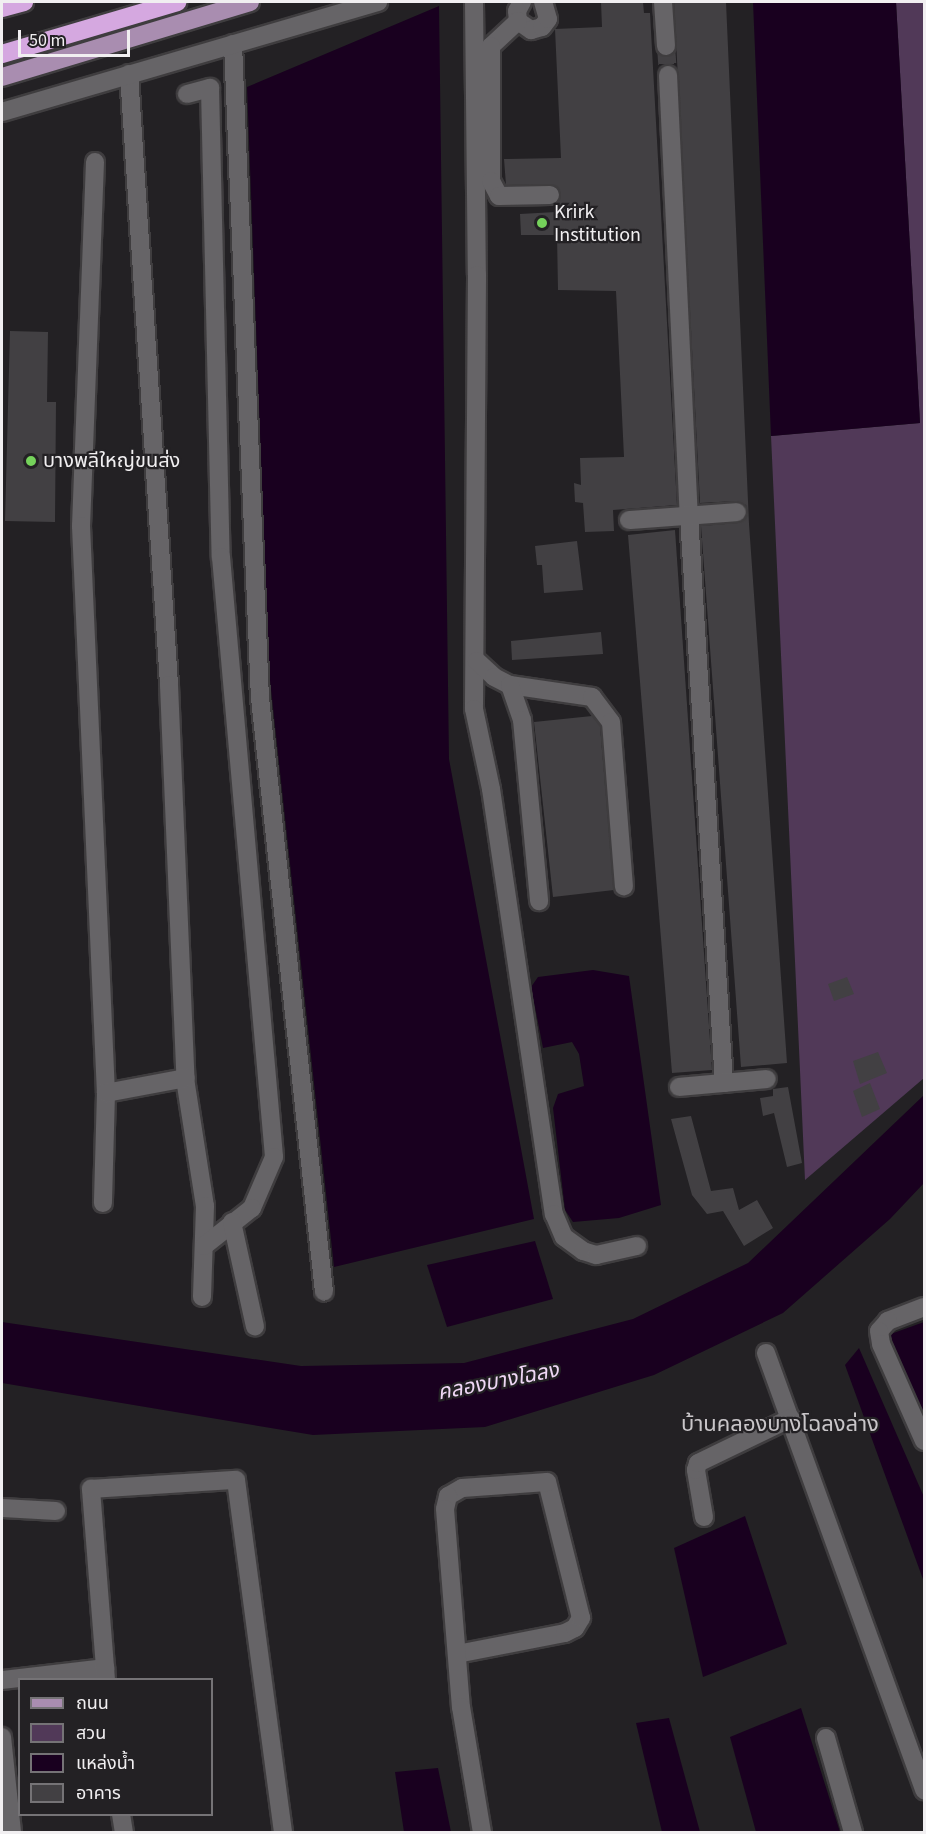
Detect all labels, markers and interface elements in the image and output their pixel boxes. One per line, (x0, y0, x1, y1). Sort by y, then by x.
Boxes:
scale bar (21, 18, 134, 56)
text: 50 m (29, 28, 65, 53)
place label: Krirk Institution (554, 200, 641, 247)
marker: Krirk Institution (535, 216, 549, 230)
place label: บางพลีใหญ่ขนส่ง (43, 449, 180, 473)
marker: บางพลีใหญ่ขนส่ง (24, 454, 38, 468)
water label: คลองบางโฉลง (435, 1357, 561, 1405)
district label: บ้านคลองบางโฉลงล่าง (681, 1412, 879, 1438)
legend (18, 1678, 213, 1816)
text: ถนน (76, 1691, 109, 1716)
text: สวน (76, 1721, 106, 1746)
text: แหล่งน้ำ (76, 1751, 135, 1776)
text: อาคาร (76, 1781, 121, 1806)

